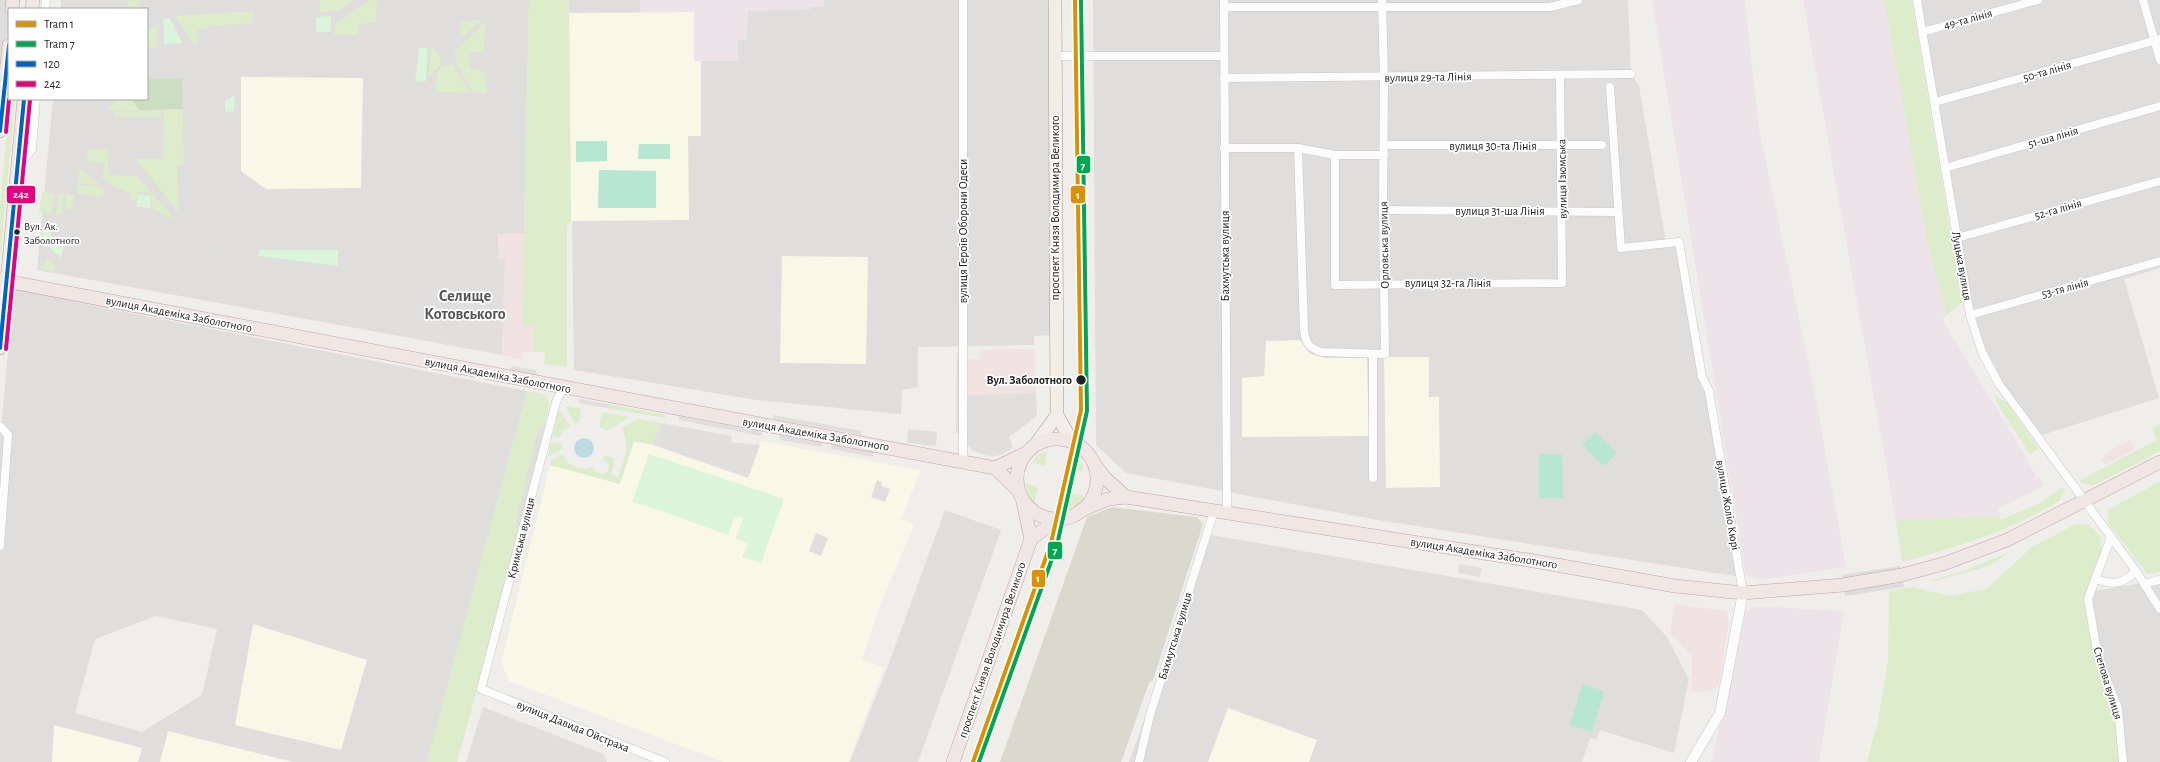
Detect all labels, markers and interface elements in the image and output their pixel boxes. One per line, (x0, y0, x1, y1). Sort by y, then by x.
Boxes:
street label: 49-та лінія (1942, 7, 1994, 31)
legend (8, 8, 148, 100)
text: Tram 1 (44, 18, 74, 30)
text: Tram 7 (44, 38, 75, 50)
text: 120 (44, 58, 60, 70)
street label: 50-та лінія (2021, 58, 2073, 84)
street label: вулиця 29-та Лінія (1384, 70, 1472, 85)
text: 242 (44, 78, 61, 90)
street label: проспект Князя Володимира Великого (1049, 115, 1061, 301)
street label: 51-ша лінія (2026, 124, 2080, 150)
street label: вулиця Ізюмська (1555, 138, 1570, 219)
street label: вулиця 30-та Лінія (1449, 140, 1537, 153)
line badge: 7 (1076, 155, 1091, 174)
street label: вулиця Героїв Оборони Одеси (957, 159, 970, 303)
text: 7 (1081, 160, 1086, 171)
line badge: 242 (6, 185, 36, 204)
line badge: 1 (1070, 185, 1086, 204)
text: 242 (13, 189, 29, 200)
text: 1 (1076, 190, 1080, 201)
street label: 52-га лінія (2033, 197, 2083, 221)
street label: Орловська вулиця (1377, 201, 1392, 289)
street label: вулиця 31-ша Лінія (1455, 205, 1545, 218)
street label: Бахмутська вулиця (1219, 211, 1232, 301)
place label: Вул. Ак. Заболотного (24, 221, 80, 246)
marker: Вул. Ак. Заболотного (12, 227, 22, 237)
street label: Луцька вулиця (1949, 230, 1974, 302)
street label: 53-тя лінія (2040, 276, 2090, 300)
street label: вулиця 32-га Лінія (1405, 277, 1491, 290)
district label: Селище Котовського (424, 288, 506, 322)
street label: вулиця Академіка Заболотного (105, 294, 253, 335)
street label: вулиця Академіка Заболотного (424, 355, 572, 396)
marker: Вул. Заболотного (1074, 373, 1088, 387)
place label: Вул. Заболотного (986, 374, 1072, 387)
street label: вулиця Академіка Заболотного (742, 415, 890, 454)
street label: вулиця Жоліо Кюрі (1713, 459, 1742, 551)
street label: Кримська вулиця (505, 496, 538, 580)
street label: вулиця Академіка Заболотного (1409, 535, 1559, 572)
line badge: 7 (1047, 541, 1063, 560)
text: 7 (1053, 545, 1058, 556)
street label: проспект Князя Володимира Великого (956, 560, 1028, 739)
line badge: 1 (1031, 569, 1046, 588)
text: 1 (1036, 573, 1040, 584)
street label: Бахмутська вулиця (1156, 591, 1195, 681)
street label: Степова вулиця (2090, 645, 2125, 721)
street label: вулиця Давида Ойстраха (515, 698, 632, 755)

